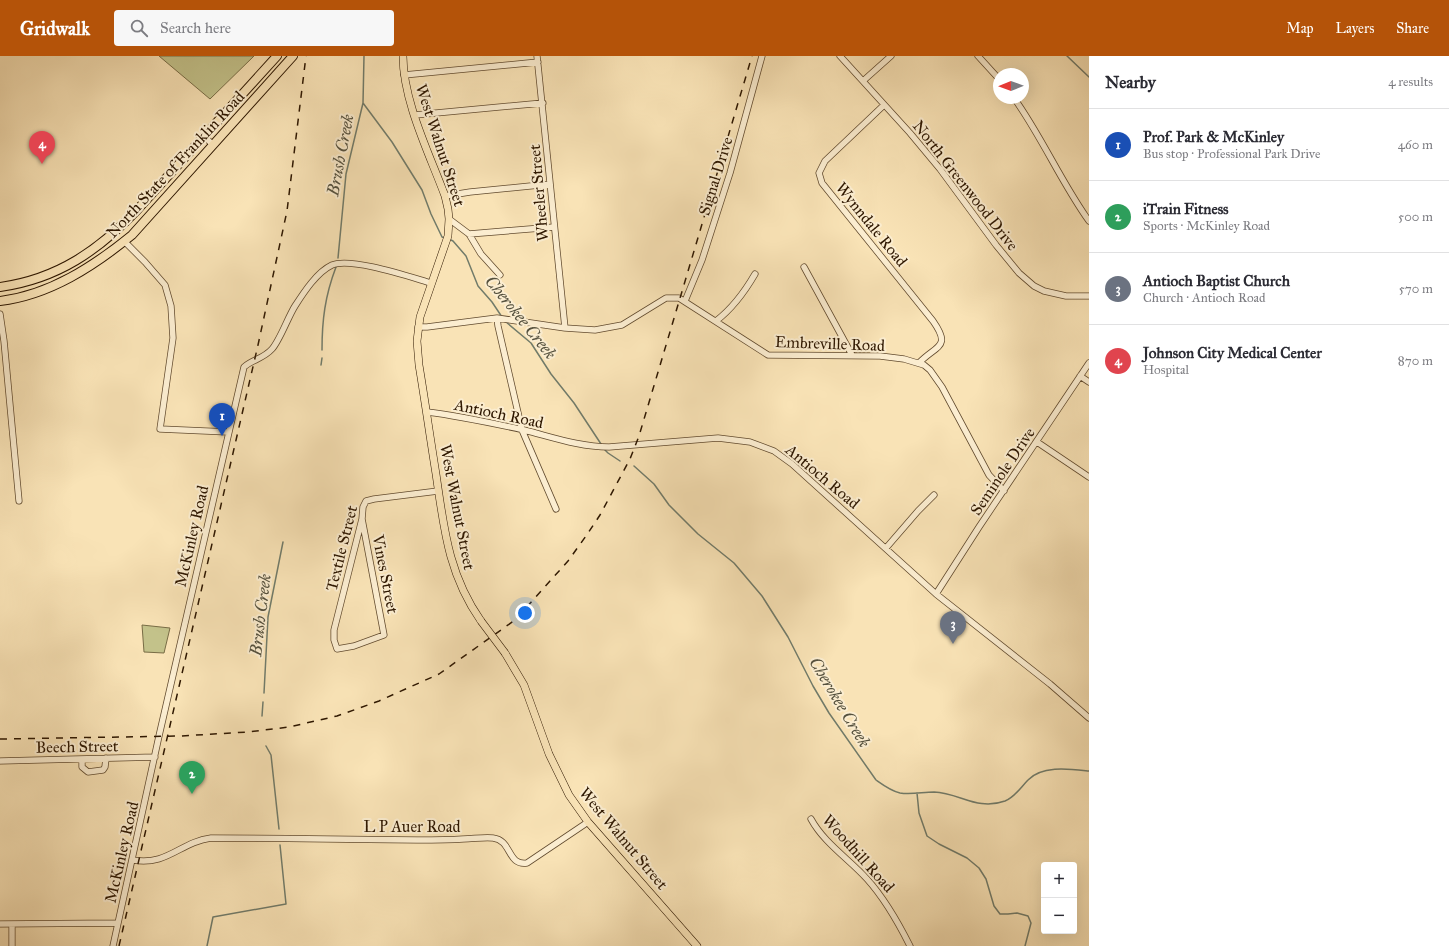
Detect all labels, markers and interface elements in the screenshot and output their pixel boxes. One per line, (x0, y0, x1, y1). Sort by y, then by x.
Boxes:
search box (114, 10, 394, 46)
text: Gridwalk (20, 17, 90, 40)
icon: search (128, 17, 150, 39)
text: Search here (160, 19, 231, 37)
text: Map (1286, 20, 1314, 37)
text: Layers (1336, 20, 1374, 37)
text: Share (1396, 20, 1429, 37)
north arrow (993, 68, 1029, 104)
text: Nearby (1105, 72, 1156, 93)
text: 4 results (1388, 74, 1433, 90)
street label: West Walnut Street (412, 82, 469, 209)
street label: North State of Franklin Road (102, 87, 248, 242)
water label: Brush Creek (322, 112, 359, 199)
street label: North Greenwood Drive (909, 116, 1023, 254)
text: Prof. Park & McKinley (1143, 128, 1284, 146)
pin: 4 (29, 131, 55, 164)
street label: Signal Drive (695, 134, 737, 218)
text: 1 (1115, 137, 1121, 153)
text: 460 m (1398, 137, 1433, 153)
street label: Wheeler Street (525, 143, 552, 242)
text: Bus stop · Professional Park Drive (1143, 146, 1320, 162)
street label: Wynndale Road (832, 178, 911, 270)
text: iTrain Fitness (1143, 200, 1229, 218)
text: 2 (1115, 209, 1121, 225)
text: 500 m (1398, 209, 1433, 225)
text: Sports · McKinley Road (1143, 218, 1270, 234)
water label: Cherokee Creek (480, 271, 561, 364)
text: Antioch Baptist Church (1143, 272, 1290, 290)
text: 3 (1115, 281, 1121, 297)
text: 570 m (1399, 281, 1433, 297)
text: Church · Antioch Road (1143, 290, 1266, 306)
street label: Embreville Road (775, 332, 885, 355)
text: Johnson City Medical Center (1143, 344, 1322, 362)
text: 4 (1114, 353, 1122, 369)
text: 870 m (1398, 353, 1433, 369)
text: Hospital (1143, 362, 1189, 378)
street label: Antioch Road (452, 395, 545, 432)
pin: 1 (209, 403, 235, 436)
street label: Seminole Drive (966, 423, 1039, 519)
street label: Antioch Road (781, 439, 864, 513)
street label: West Walnut Street (436, 443, 479, 572)
street label: McKinley Road (171, 484, 212, 589)
street label: Textile Street (322, 503, 361, 593)
street label: Vines Street (368, 532, 403, 615)
water label: Brush Creek (245, 572, 276, 658)
your location (515, 603, 535, 623)
pin: 3 (940, 611, 966, 644)
water label: Cherokee Creek (804, 653, 875, 752)
street label: Beech Street (35, 736, 119, 757)
pin: 2 (179, 761, 205, 794)
street label: West Walnut Street (575, 783, 672, 894)
street label: McKinley Road (101, 800, 142, 905)
street label: Woodhill Road (819, 810, 899, 896)
street label: L P Auer Road (363, 817, 461, 836)
map controls (1041, 862, 1077, 934)
button: + (1041, 862, 1077, 898)
button: − (1041, 898, 1077, 934)

